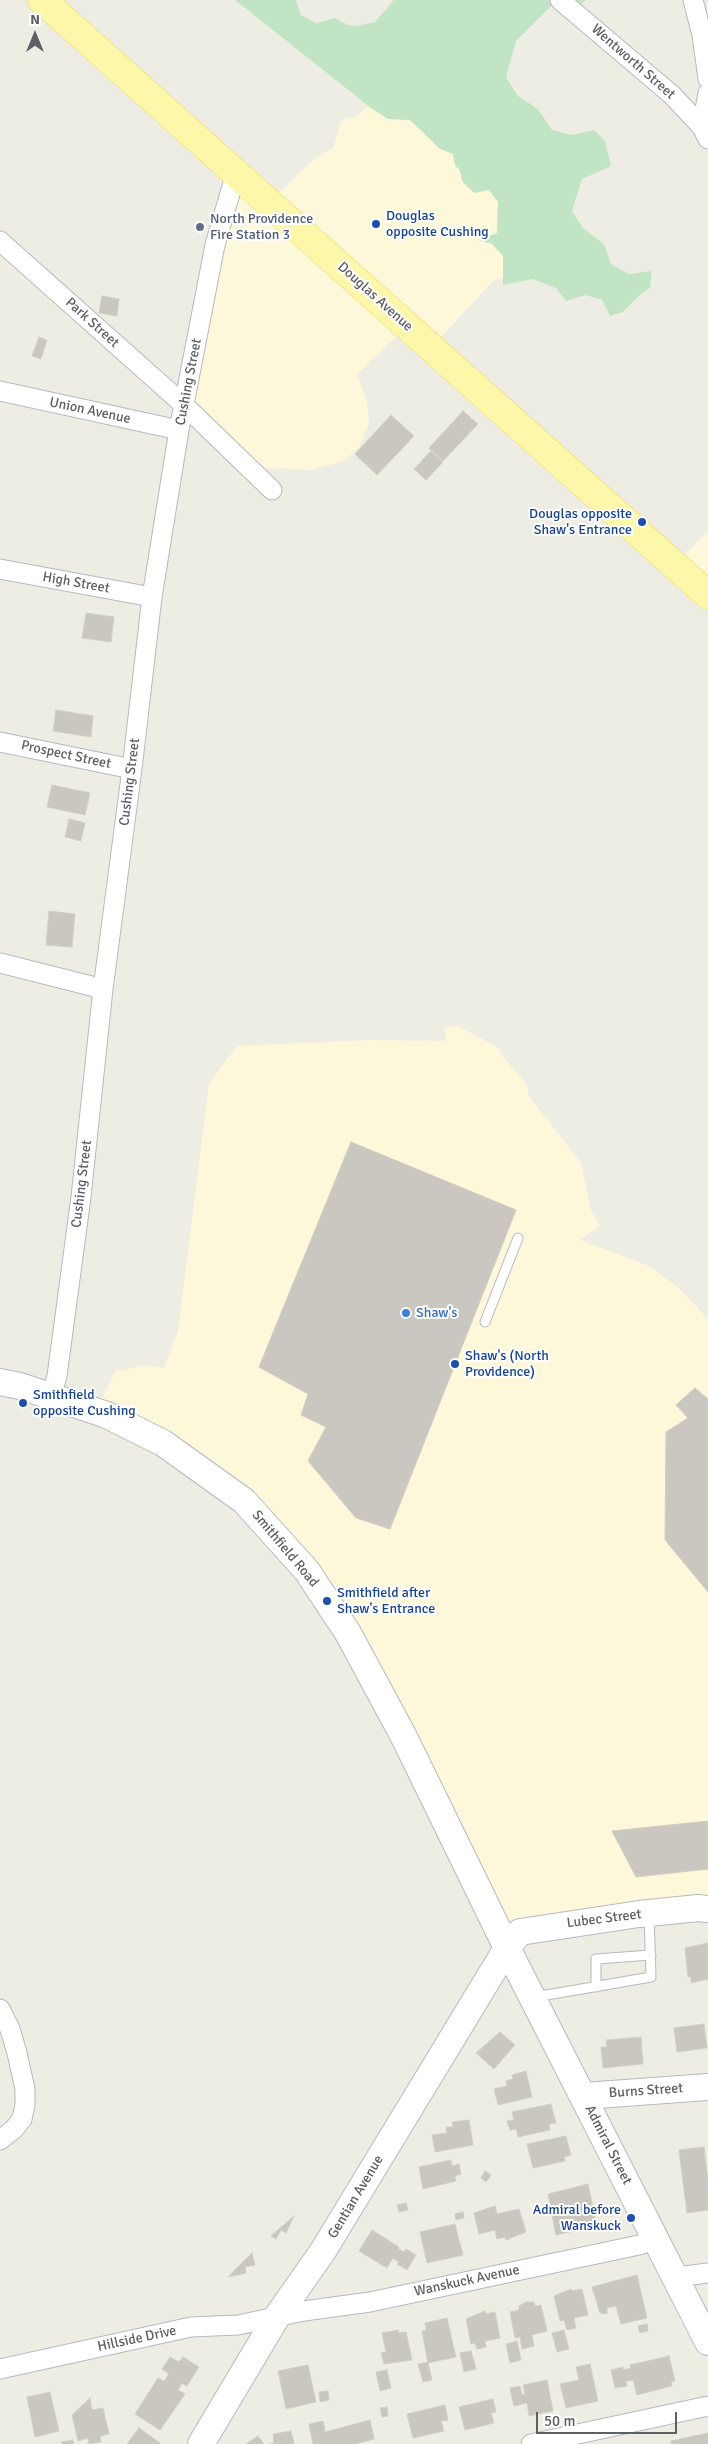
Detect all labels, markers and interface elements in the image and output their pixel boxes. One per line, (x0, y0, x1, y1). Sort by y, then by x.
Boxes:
north arrow (10, 10, 60, 60)
text: N (30, 11, 40, 28)
street label: Wentworth Street (588, 21, 678, 103)
place label: Douglas opposite Cushing (386, 208, 489, 240)
place label: North Providence Fire Station 3 (210, 211, 313, 243)
marker: Douglas opposite Cushing (370, 218, 382, 230)
marker: North Providence Fire Station 3 (194, 221, 206, 233)
street label: Douglas Avenue (334, 259, 416, 335)
street label: Park Street (62, 295, 122, 351)
street label: Cushing Street (172, 337, 206, 427)
street label: Union Avenue (48, 394, 132, 428)
place label: Douglas opposite Shaw's Entrance (529, 506, 632, 538)
marker: Douglas opposite Shaw's Entrance (636, 516, 648, 528)
street label: High Street (41, 569, 111, 597)
street label: Prospect Street (20, 737, 112, 773)
street label: Cushing Street (116, 737, 144, 827)
street label: Cushing Street (68, 1139, 96, 1229)
place label: Shaw's (416, 1305, 457, 1321)
marker: Shaw's (400, 1307, 412, 1319)
place label: Shaw's (North Providence) (465, 1348, 549, 1380)
marker: Shaw's (North Providence) (449, 1358, 461, 1370)
place label: Smithfield opposite Cushing (33, 1387, 136, 1420)
marker: Smithfield opposite Cushing (17, 1397, 29, 1409)
street label: Smithfield Road (248, 1507, 322, 1591)
place label: Smithfield after Shaw's Entrance (337, 1585, 435, 1618)
marker: Smithfield after Shaw's Entrance (321, 1595, 333, 1607)
street label: Lubec Street (566, 1906, 642, 1932)
street label: Burns Street (608, 2080, 684, 2102)
street label: Admiral Street (581, 2103, 635, 2187)
street label: Gentian Avenue (325, 2152, 387, 2242)
place label: Admiral before Wanskuck (533, 2202, 621, 2234)
marker: Admiral before Wanskuck (625, 2212, 637, 2224)
street label: Wanskuck Avenue (413, 2262, 521, 2300)
street label: Hillside Drive (96, 2322, 178, 2356)
scale bar (538, 2402, 679, 2434)
text: 50 m (544, 2412, 575, 2430)

